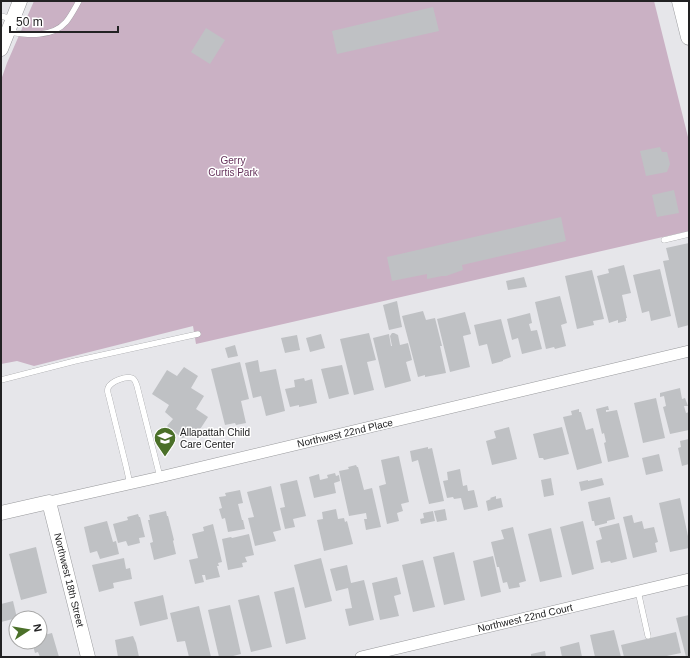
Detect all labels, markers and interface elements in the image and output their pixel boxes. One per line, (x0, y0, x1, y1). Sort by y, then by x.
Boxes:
scale bar (10, 8, 118, 34)
text: 50 m (16, 15, 43, 29)
park label: Gerry Curtis Park (208, 155, 259, 178)
street label: Northwest 22nd Place (296, 417, 394, 449)
school or university icon: Allapattah Child Care Center (152, 425, 178, 458)
place label: Allapattah Child Care Center (180, 427, 250, 450)
street label: Northwest 18th Street (52, 532, 86, 628)
street label: Northwest 22nd Court (476, 602, 574, 634)
north arrow (8, 610, 48, 650)
text: N (31, 623, 44, 633)

